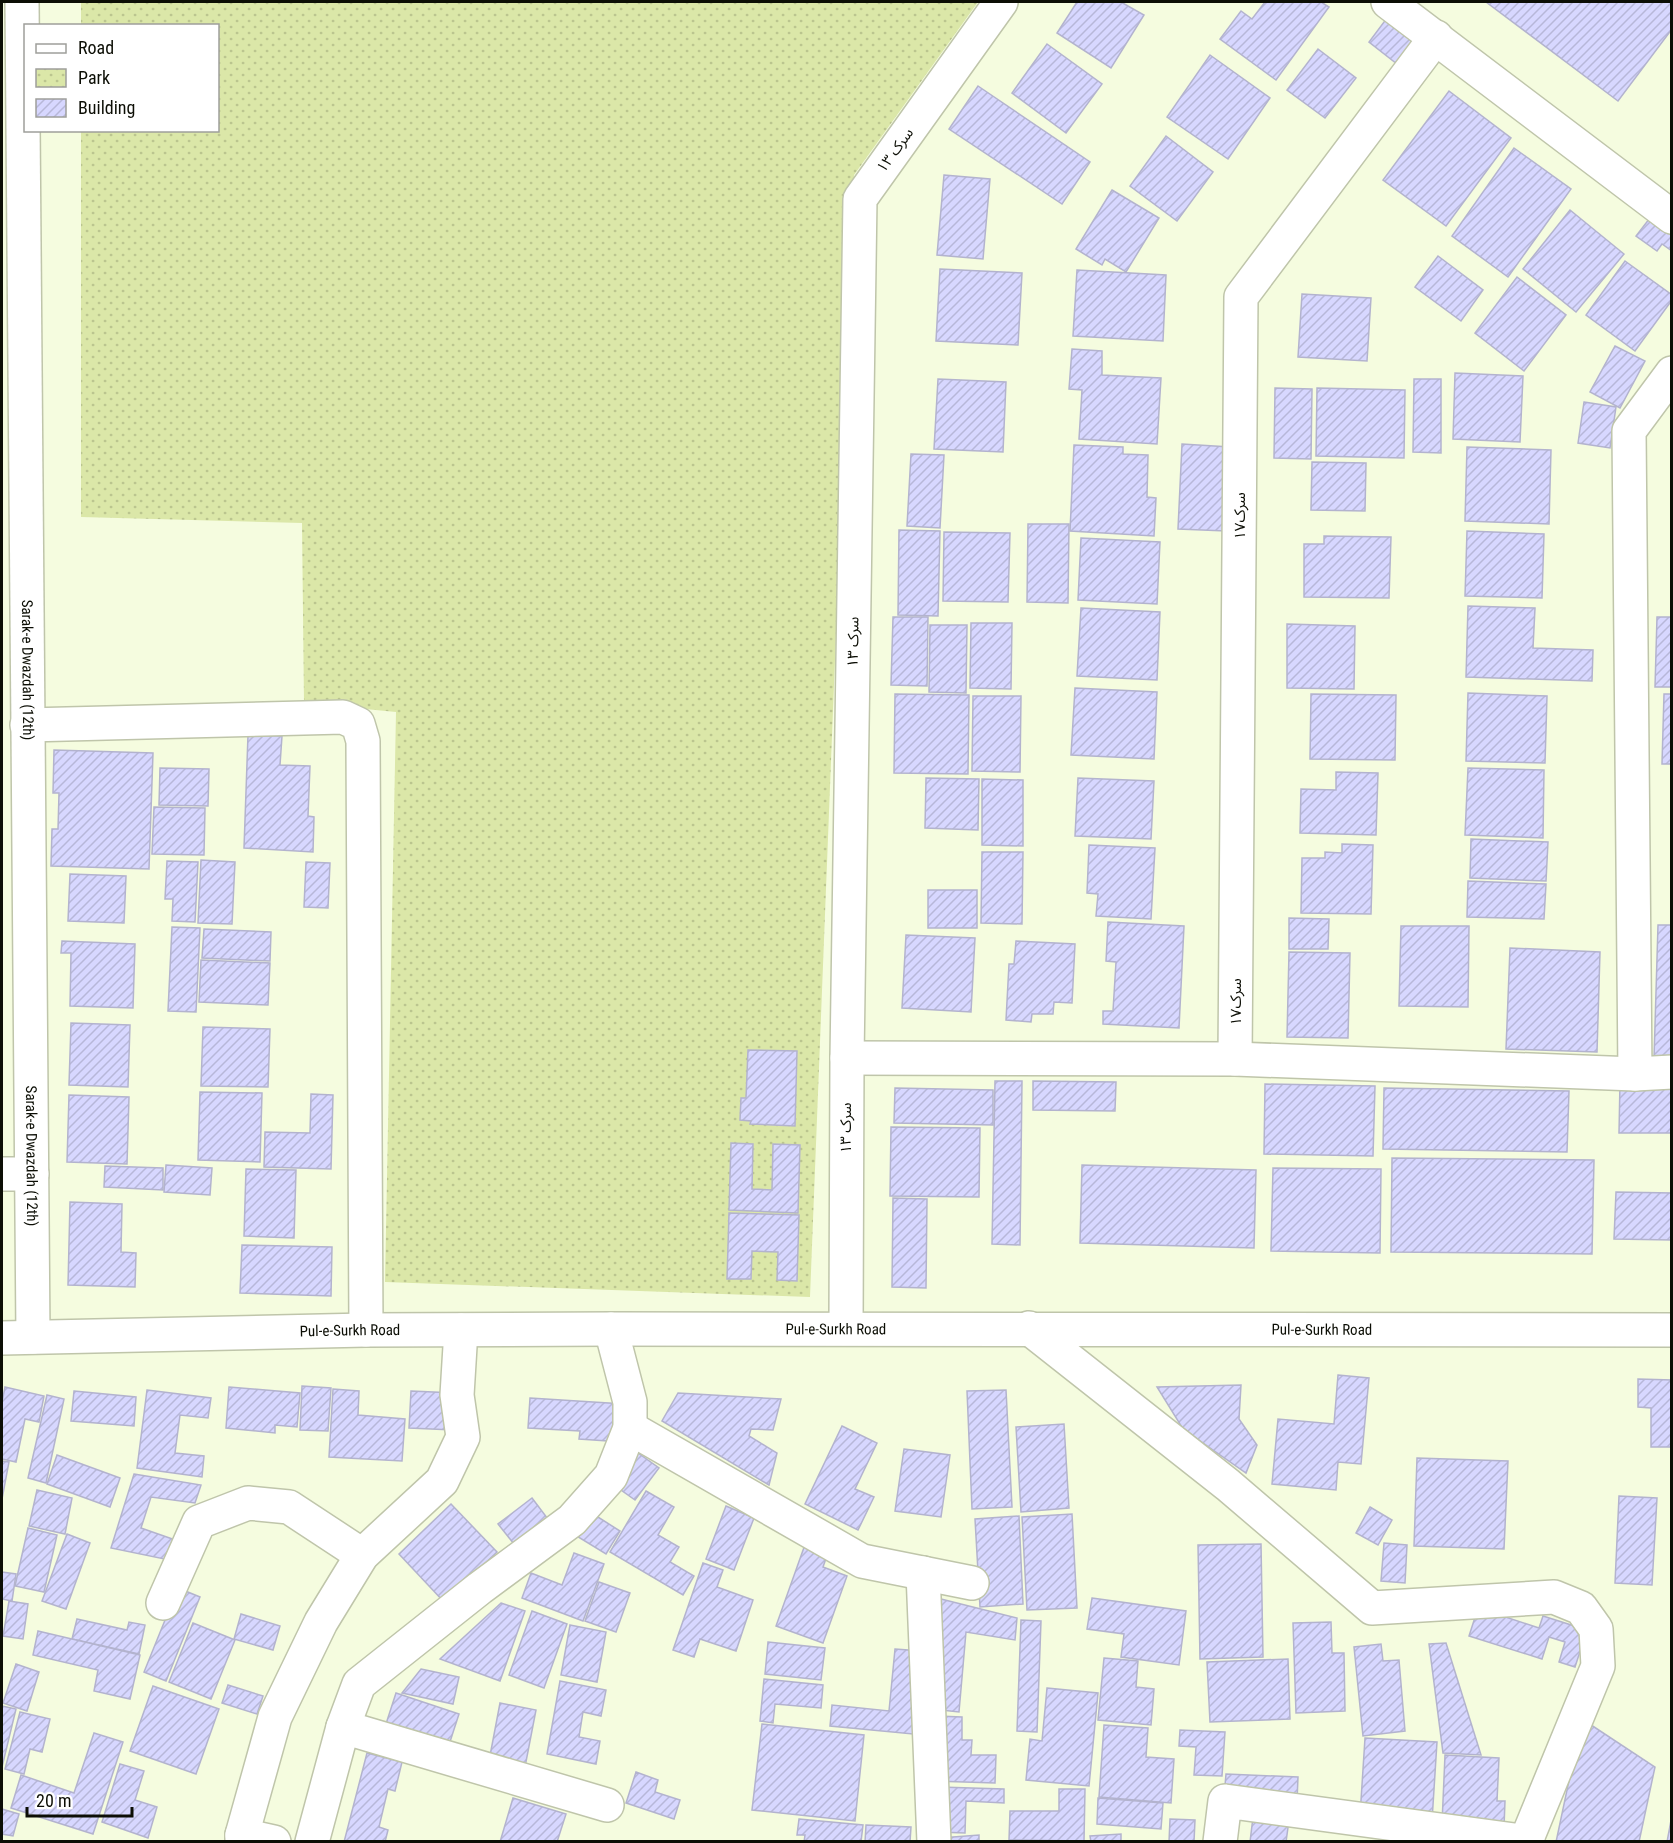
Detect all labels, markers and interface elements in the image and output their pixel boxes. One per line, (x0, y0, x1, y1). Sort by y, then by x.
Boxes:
legend (24, 24, 219, 132)
text: Road (78, 37, 114, 58)
text: Park (78, 67, 110, 88)
text: Building (78, 97, 135, 118)
street label: سرک ۱۳ (873, 124, 917, 176)
street label: سرک۱۷ (1231, 492, 1249, 540)
street label: Sarak-e Dwazdah (12th) (18, 600, 37, 740)
street label: سرک ۱۳ (844, 616, 862, 668)
street label: سرک۱۷ (1227, 978, 1245, 1026)
street label: Sarak-e Dwazdah (12th) (22, 1086, 41, 1226)
street label: سرک ۱۳ (837, 1102, 855, 1153)
street label: Pul-e-Surkh Road (786, 1320, 886, 1338)
street label: Pul-e-Surkh Road (299, 1321, 400, 1340)
street label: Pul-e-Surkh Road (1272, 1321, 1372, 1339)
scale bar (27, 1780, 132, 1818)
text: 20 m (36, 1790, 71, 1811)

